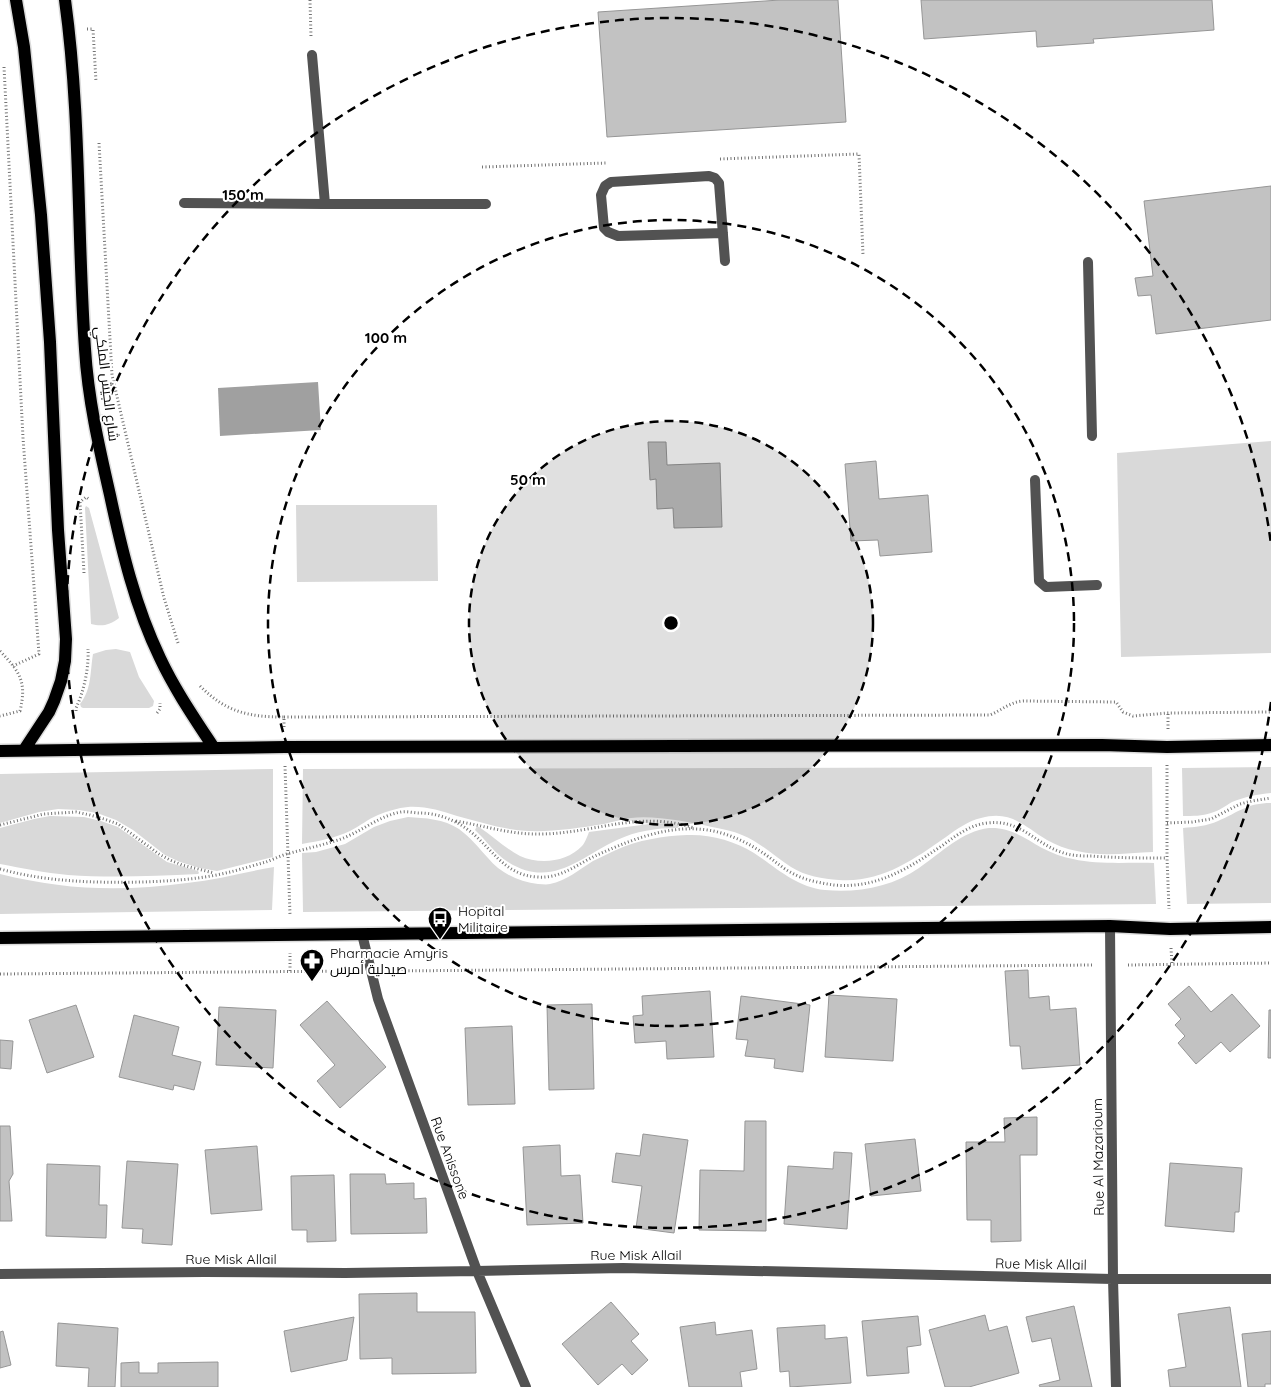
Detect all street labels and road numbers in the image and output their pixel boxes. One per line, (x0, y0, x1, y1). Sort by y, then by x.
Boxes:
street label: شارع الجيش الملكي (88, 326, 123, 443)
street label: Rue Al Mazarioum (1088, 1098, 1108, 1216)
street label: Rue Anissone (427, 1114, 473, 1202)
street label: Rue Misk Allail (590, 1246, 682, 1264)
street label: Rue Misk Allail (185, 1250, 277, 1268)
street label: Rue Misk Allail (995, 1254, 1087, 1274)

